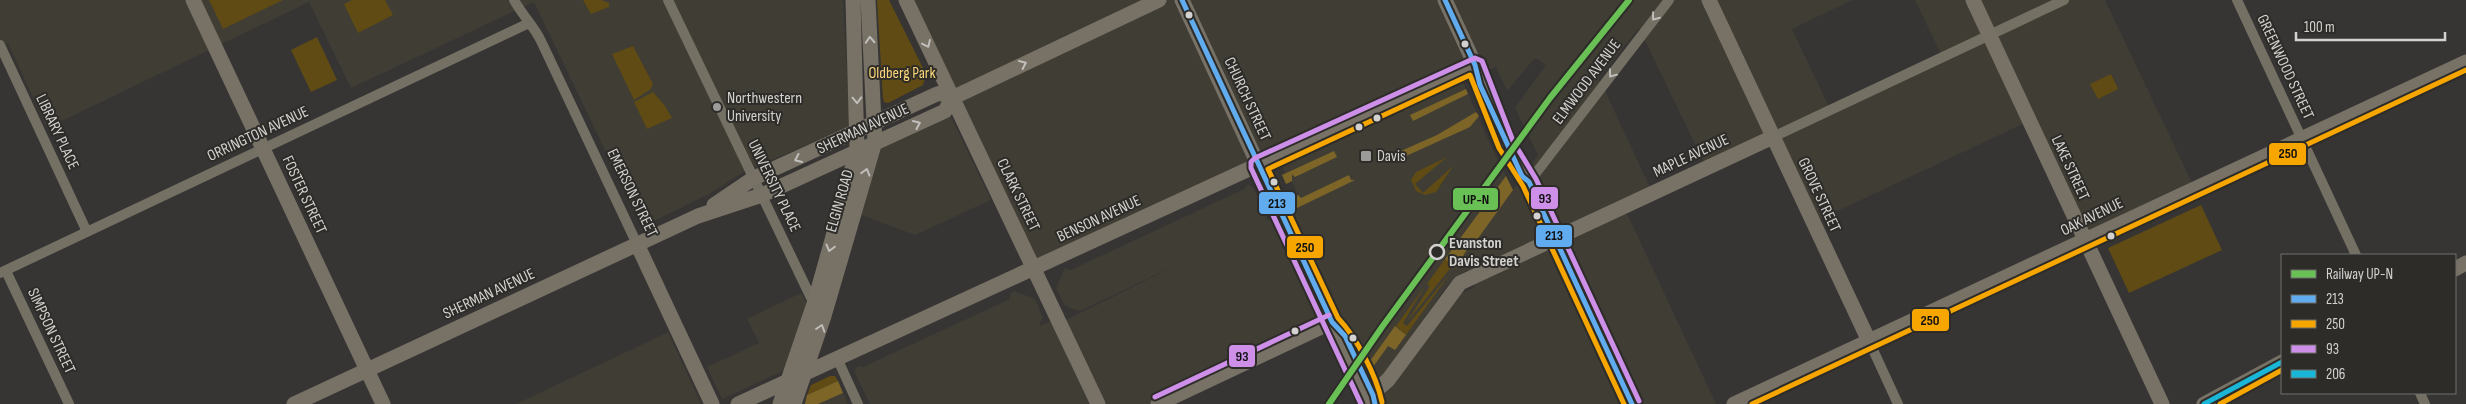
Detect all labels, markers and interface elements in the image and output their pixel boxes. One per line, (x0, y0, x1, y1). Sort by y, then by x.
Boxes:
unlabelled marker (1184, 10, 1194, 20)
scale bar (2296, 10, 2445, 42)
one-way arrow (1652, 12, 1661, 21)
street label: GREENWOOD STREET (2252, 12, 2318, 123)
text: 100 m (2304, 18, 2335, 37)
one-way arrow (865, 35, 876, 43)
street label: ELMWOOD AVENUE (1549, 36, 1625, 128)
one-way arrow (920, 39, 931, 48)
unlabelled marker (1460, 39, 1470, 49)
street label: CHURCH STREET (1219, 54, 1275, 144)
one-way arrow (1018, 60, 1027, 70)
park label: Oldberg Park (868, 64, 936, 83)
one-way arrow (1609, 68, 1618, 78)
place label: Northwestern University (727, 89, 802, 126)
street label: LIBRARY PLACE (31, 91, 83, 173)
one-way arrow (851, 96, 862, 104)
street label: SHERMAN AVENUE (814, 99, 912, 159)
marker: Northwestern University (711, 101, 723, 113)
street label: ORRINGTON AVENUE (204, 102, 312, 166)
unlabelled marker (1372, 113, 1382, 123)
one-way arrow (912, 119, 921, 130)
unlabelled marker (1354, 122, 1364, 132)
street label: MAPLE AVENUE (1650, 130, 1732, 182)
street label: LAKE STREET (2047, 132, 2094, 204)
street label: UNIVERSITY PLACE (743, 137, 805, 235)
line badge: 250 (2268, 142, 2307, 166)
text: 250 (2279, 145, 2298, 162)
street label: EMERSON STREET (602, 146, 662, 241)
place label: Davis (1377, 147, 1406, 166)
marker: Davis (1359, 149, 1373, 163)
one-way arrow (794, 152, 803, 163)
street label: FOSTER STREET (278, 153, 331, 238)
street label: GROVE STREET (1794, 155, 1845, 236)
street label: CLARK STREET (992, 156, 1044, 235)
street label: ELGIN ROAD (822, 168, 858, 234)
one-way arrow (861, 168, 871, 176)
unlabelled marker (1269, 177, 1279, 187)
line badge: 93 (1530, 186, 1559, 210)
line badge: UP-N (1452, 187, 1499, 211)
text: 93 (1539, 190, 1551, 207)
street label: BENSON AVENUE (1054, 191, 1144, 247)
line badge: 213 (1258, 191, 1296, 215)
text: UP-N (1463, 191, 1489, 208)
street label: OAK AVENUE (2058, 194, 2126, 240)
text: 213 (1268, 195, 1286, 212)
unlabelled marker (1532, 211, 1542, 221)
line badge: 213 (1535, 224, 1573, 248)
text: 213 (1545, 227, 1563, 244)
unlabelled marker (2106, 231, 2116, 241)
place label: Evanston Davis Street (1449, 234, 1518, 271)
line badge: 250 (1286, 235, 1324, 259)
text: 250 (1296, 239, 1315, 256)
one-way arrow (825, 244, 835, 252)
marker: Evanston Davis Street (1429, 244, 1445, 260)
legend (2281, 254, 2456, 394)
street label: SHERMAN AVENUE (440, 264, 538, 324)
text: Railway UP-N (2326, 265, 2393, 284)
street label: SIMPSON STREET (23, 285, 79, 377)
text: 213 (2326, 290, 2344, 309)
line badge: 250 (1911, 308, 1950, 332)
text: 250 (1921, 312, 1940, 329)
text: 250 (2326, 315, 2345, 334)
one-way arrow (815, 324, 825, 332)
unlabelled marker (1290, 326, 1300, 336)
unlabelled marker (1348, 333, 1358, 343)
text: 93 (2326, 340, 2339, 359)
line badge: 93 (1228, 344, 1256, 368)
text: 93 (1236, 348, 1248, 365)
text: 206 (2326, 365, 2345, 384)

